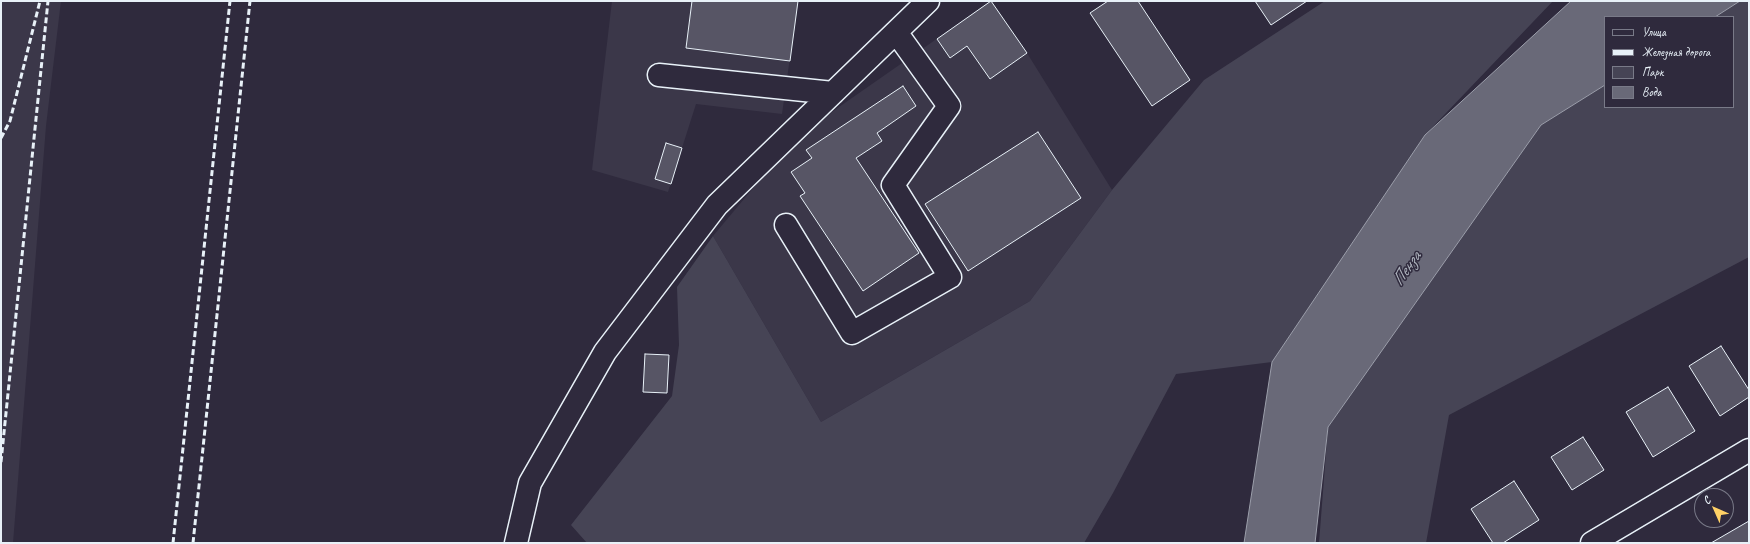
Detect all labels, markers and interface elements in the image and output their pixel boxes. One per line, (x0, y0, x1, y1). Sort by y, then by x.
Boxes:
legend (1604, 16, 1734, 108)
text: Улица (1642, 24, 1666, 40)
text: Железная дорога (1642, 44, 1710, 60)
text: Парк (1642, 64, 1663, 80)
text: Вода (1642, 84, 1661, 100)
water label: Пенза (1388, 248, 1426, 290)
north arrow (1694, 488, 1734, 528)
text: С (1699, 493, 1713, 507)

